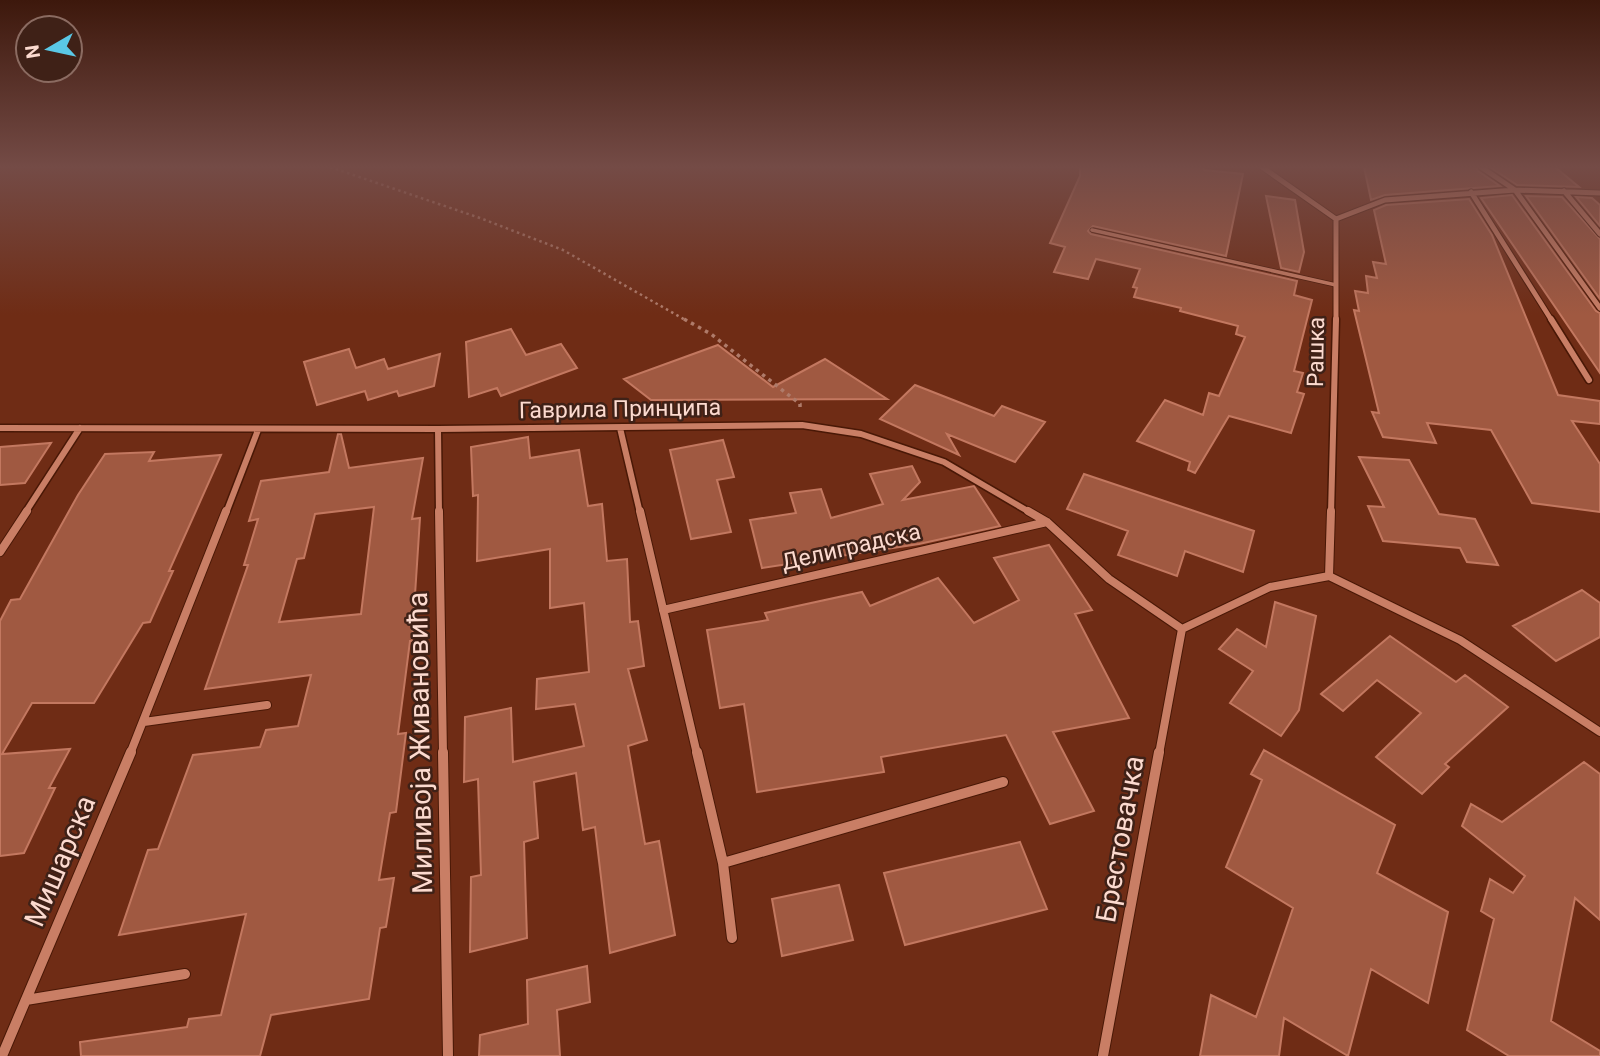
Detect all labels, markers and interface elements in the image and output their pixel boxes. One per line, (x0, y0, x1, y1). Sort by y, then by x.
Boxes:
north arrow (14, 14, 84, 84)
text: N (20, 43, 45, 60)
street label: Рашка (1302, 317, 1330, 387)
street label: Гаврила Принципа (519, 394, 721, 424)
street label: Делиградска (779, 518, 923, 576)
street label: Миливоја Живановића (401, 592, 439, 894)
street label: Брестовачка (1089, 753, 1151, 925)
street label: Мишарска (18, 790, 102, 932)

